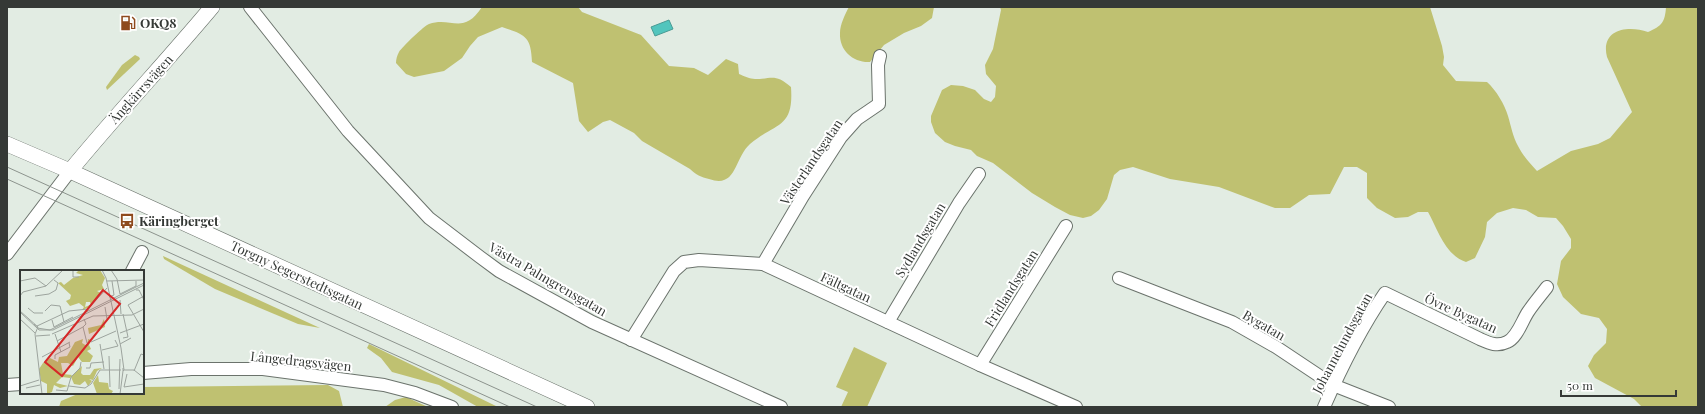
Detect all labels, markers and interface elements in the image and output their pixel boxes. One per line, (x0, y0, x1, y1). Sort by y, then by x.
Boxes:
fuel station icon: OKQ8 (119, 14, 137, 32)
place label: OKQ8 (140, 14, 177, 31)
street label: Ängkärrsvägen (104, 50, 176, 128)
street label: Västerlandsgatan (775, 115, 846, 209)
street label: Sydlandsgatan (891, 199, 949, 280)
bus stop icon: Käringberget (118, 212, 136, 230)
place label: Käringberget (139, 212, 219, 229)
street label: Torgny Segerstedtsgatan (228, 236, 366, 313)
street label: Västra Palmgrensgatan (485, 237, 611, 319)
street label: Fridlandsgatan (980, 246, 1041, 330)
street label: Fältgatan (818, 267, 874, 306)
inset map (20, 270, 144, 394)
street label: Johannelundsgatan (1307, 289, 1375, 397)
street label: Övre Bygatan (1422, 289, 1500, 336)
street label: Bygatan (1240, 306, 1289, 344)
street label: Långedragsvägen (250, 347, 353, 374)
scale bar (1561, 372, 1676, 398)
text: 50 m (1567, 377, 1593, 393)

